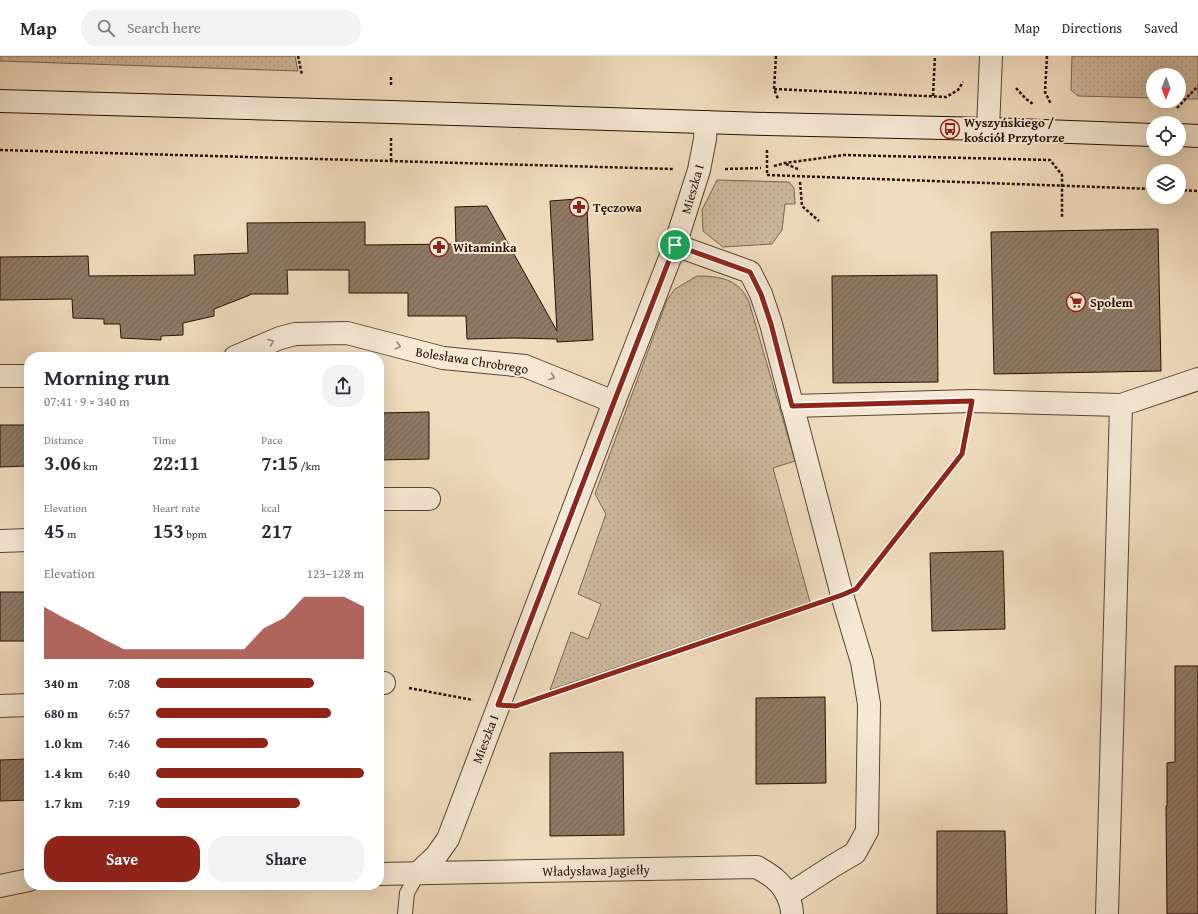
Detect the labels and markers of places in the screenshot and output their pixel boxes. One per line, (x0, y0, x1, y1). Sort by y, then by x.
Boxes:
place label: Wyszyńskiego / kościół Przytorze (964, 113, 1065, 147)
bus stop icon: Wyszyńskiego / kościół Przytorze (939, 118, 961, 140)
pharmacy icon: Tęczowa (568, 196, 590, 218)
place label: Tęczowa (593, 198, 642, 217)
pin (658, 228, 692, 262)
pharmacy icon: Witaminka (428, 236, 450, 258)
place label: Witaminka (453, 238, 517, 257)
supermarket icon: Społem (1065, 291, 1087, 313)
place label: Społem (1090, 293, 1134, 312)

